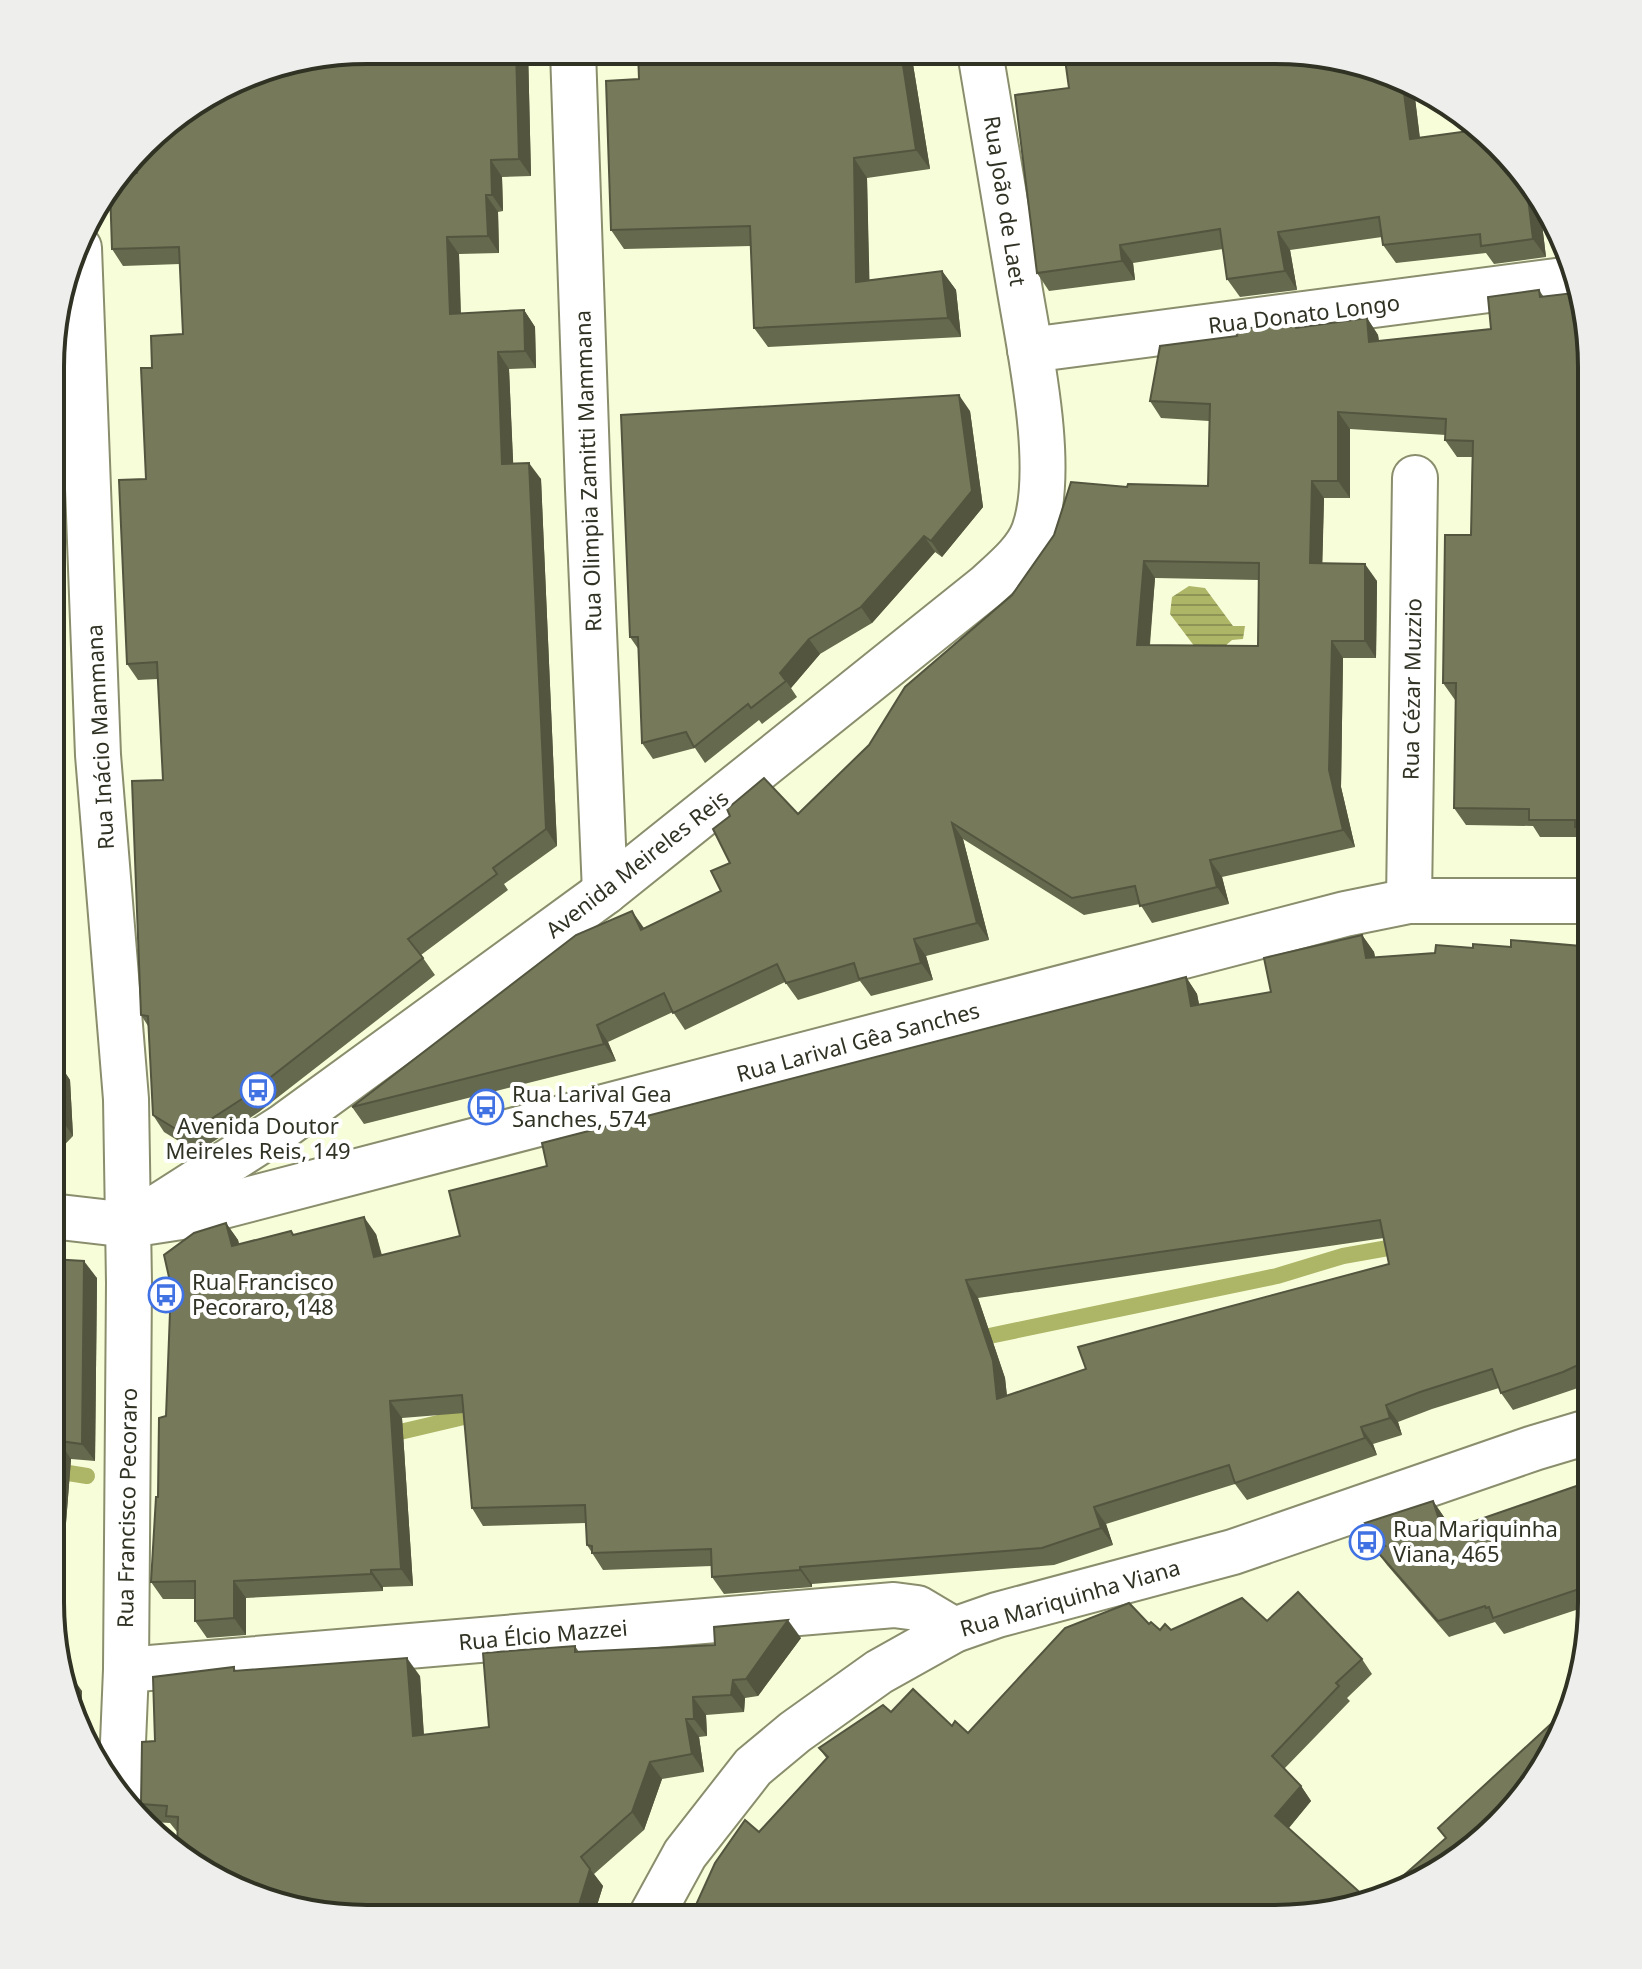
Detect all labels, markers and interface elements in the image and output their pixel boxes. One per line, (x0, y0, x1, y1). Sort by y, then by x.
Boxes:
street label: Rua João de Laet (978, 114, 1034, 288)
street label: Rua Donato Longo (1206, 286, 1401, 340)
street label: Rua Olimpia Zamitti Mammana (566, 310, 608, 632)
street label: Rua Cézar Muzzio (1394, 598, 1428, 780)
street label: Rua Inácio Mammana (78, 624, 120, 851)
street label: Avenida Meireles Reis (539, 782, 734, 944)
street label: Rua Larival Gêa Sanches (733, 994, 983, 1088)
bus stop icon: Avenida Doutor Meireles Reis, 149 (239, 1071, 277, 1109)
place label: Rua Larival Gea Sanches, 574 (512, 1078, 672, 1133)
bus stop icon: Rua Larival Gea Sanches, 574 (467, 1088, 505, 1126)
place label: Avenida Doutor Meireles Reis, 149 (165, 1110, 351, 1165)
place label: Rua Francisco Pecoraro, 148 (192, 1266, 334, 1321)
bus stop icon: Rua Francisco Pecoraro, 148 (147, 1276, 185, 1314)
street label: Rua Francisco Pecoraro (109, 1388, 143, 1628)
place label: Rua Mariquinha Viana, 465 (1393, 1513, 1558, 1568)
bus stop icon: Rua Mariquinha Viana, 465 (1348, 1523, 1386, 1561)
street label: Rua Mariquinha Viana (956, 1551, 1183, 1643)
street label: Rua Élcio Mazzei (457, 1612, 629, 1656)

